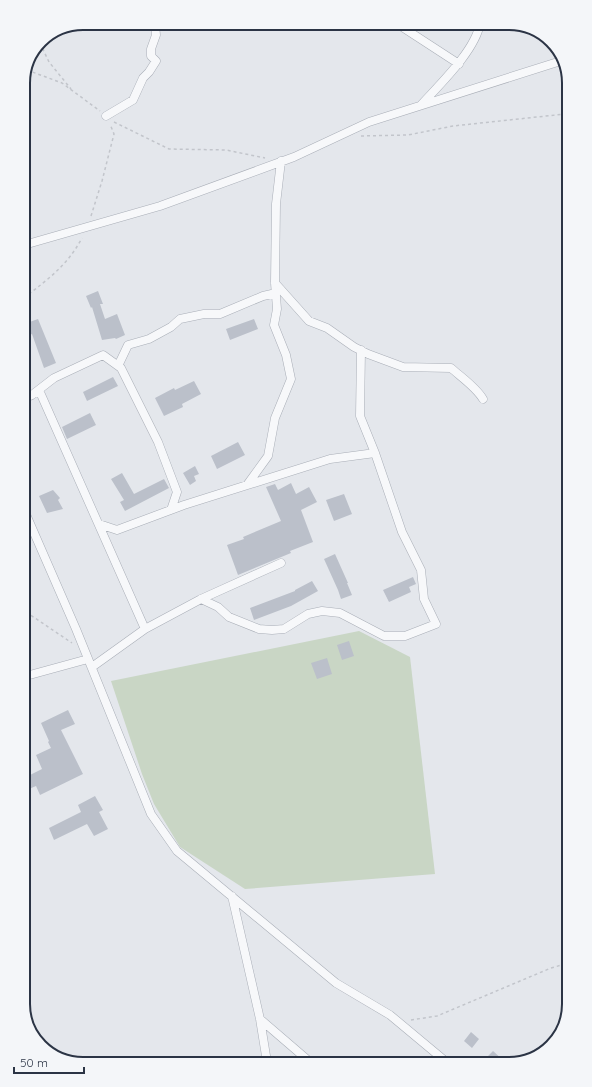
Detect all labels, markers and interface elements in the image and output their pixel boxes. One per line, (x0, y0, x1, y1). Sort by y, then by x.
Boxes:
scale bar (14, 1049, 84, 1075)
text: 50 m (20, 1055, 48, 1070)

